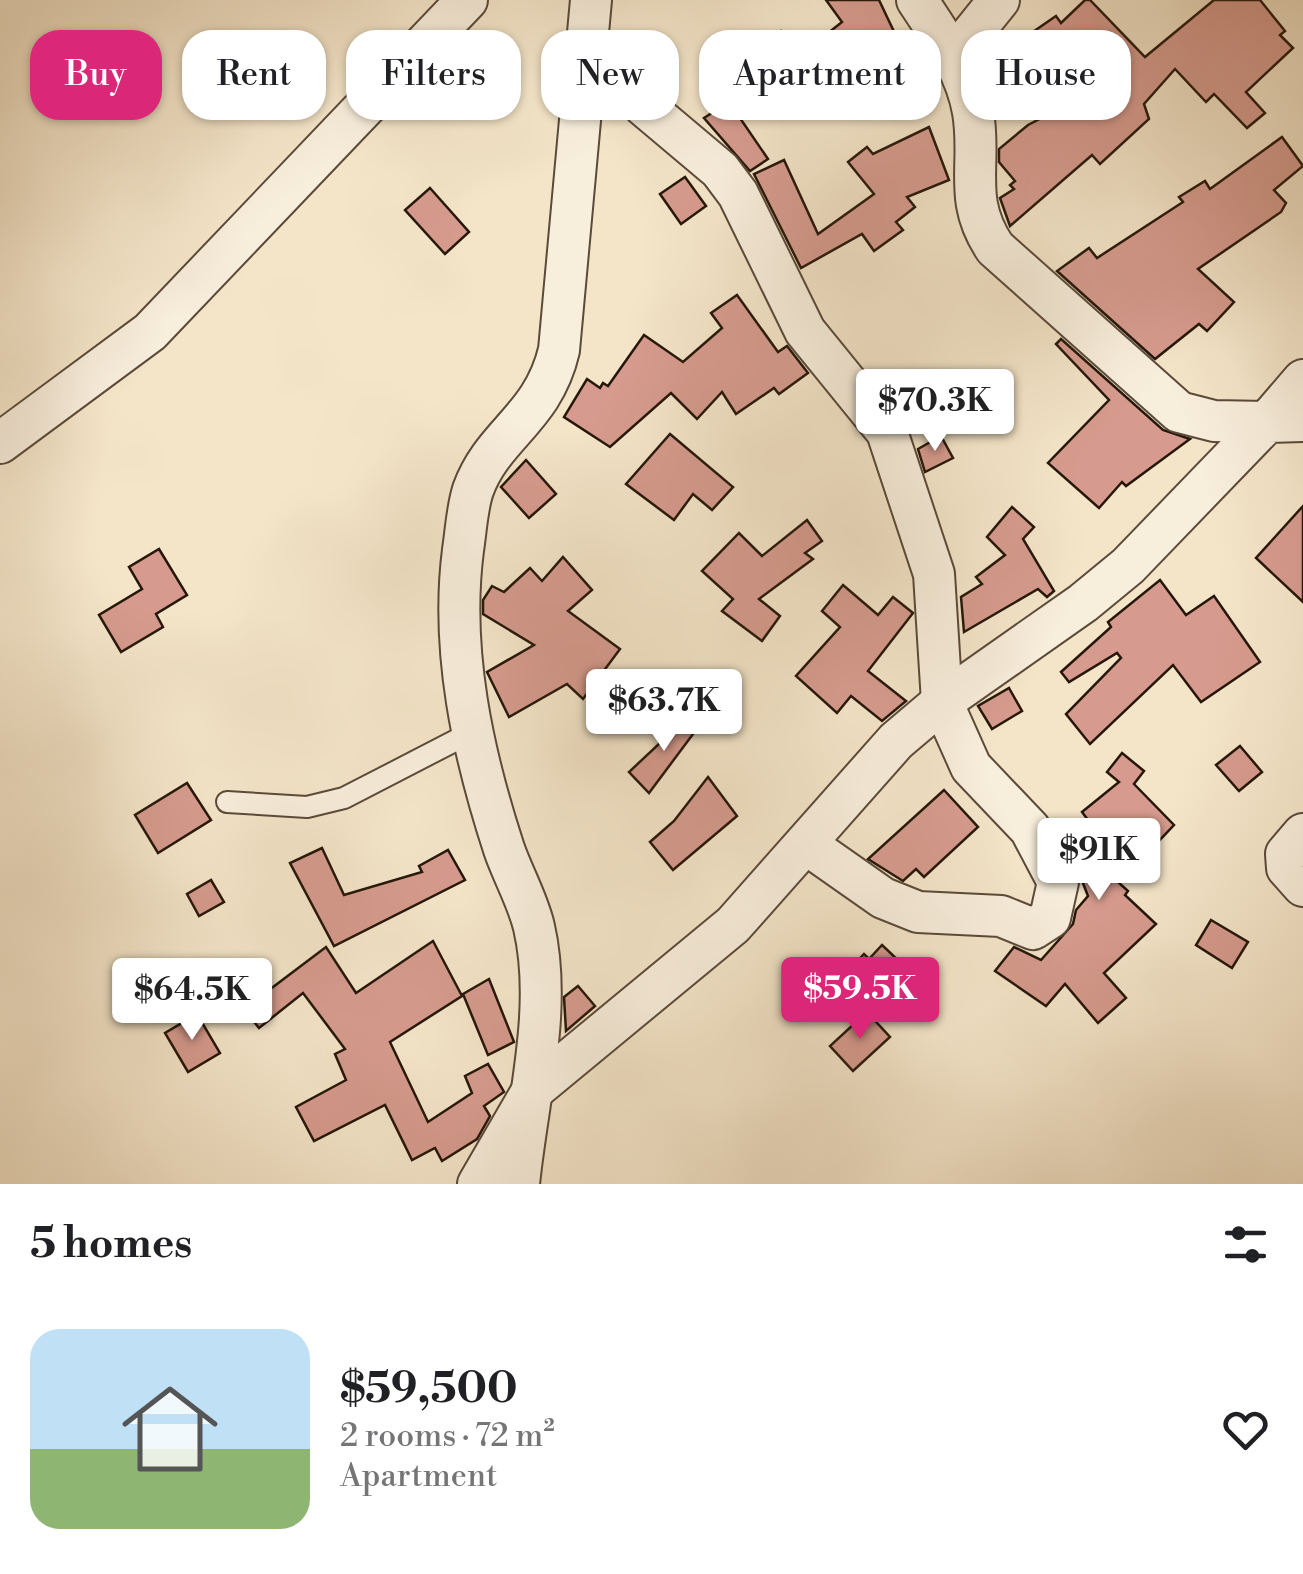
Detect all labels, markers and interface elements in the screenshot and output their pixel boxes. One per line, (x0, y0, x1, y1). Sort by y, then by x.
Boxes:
chip: Buy (30, 30, 162, 120)
chip: Rent (182, 30, 326, 120)
chip: Filters (346, 30, 521, 120)
chip: New (541, 30, 679, 120)
chip: Apartment (699, 30, 941, 120)
chip: House (961, 30, 1131, 120)
pin: $70.3K (854, 369, 1016, 454)
text: $70.3K (878, 381, 992, 421)
pin: $63.7K (583, 669, 745, 754)
text: $63.7K (608, 681, 720, 721)
pin: $91K (1040, 818, 1158, 903)
text: $91K (1059, 830, 1139, 870)
pin: $59.5K (779, 957, 941, 1042)
pin: $64.5K (111, 958, 273, 1043)
text: $59.5K (803, 969, 917, 1009)
text: $64.5K (134, 970, 250, 1010)
icon: filters (1218, 1217, 1273, 1272)
text: 5 homes (30, 1218, 192, 1271)
text: $59,500 (340, 1363, 518, 1416)
icon: home (110, 1369, 230, 1489)
icon: heart (1218, 1402, 1273, 1457)
text: 2 rooms · 72 m² (340, 1416, 555, 1456)
text: Apartment (340, 1456, 497, 1496)

